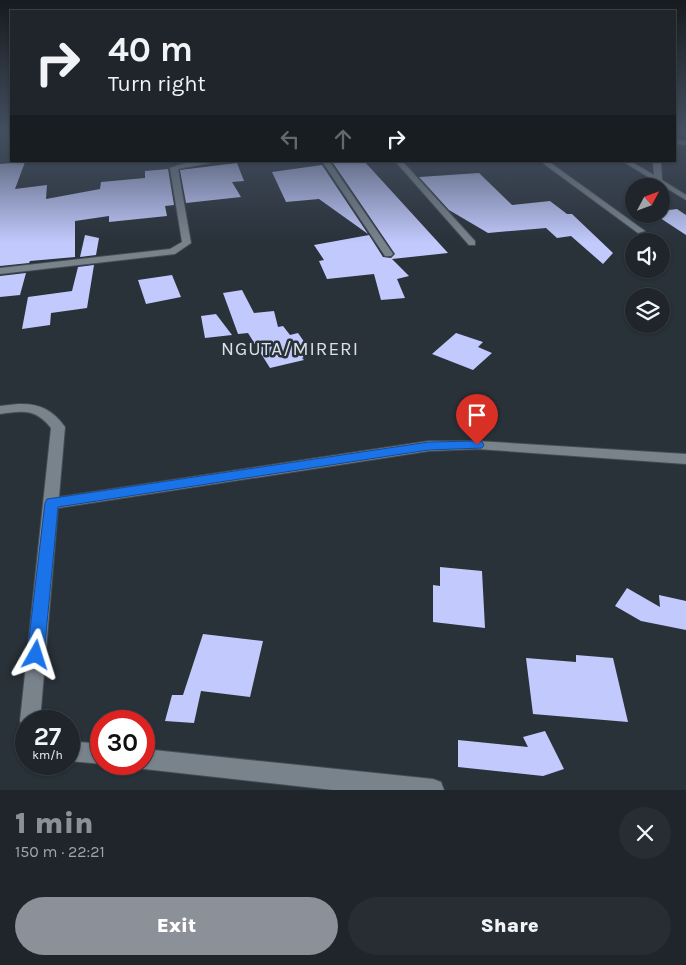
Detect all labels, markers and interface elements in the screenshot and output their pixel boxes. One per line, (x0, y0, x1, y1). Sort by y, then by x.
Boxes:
text: 40 m (108, 29, 193, 70)
icon: right (25, 30, 90, 95)
text: Turn right (108, 71, 206, 97)
icon: left (276, 125, 304, 153)
icon: ahead (329, 125, 357, 153)
icon: right (382, 125, 410, 153)
north arrow (625, 178, 670, 222)
map controls (625, 178, 670, 333)
button: sound (625, 233, 670, 278)
button: layers (625, 288, 670, 333)
district label: NGUTA/MIRERI (221, 338, 359, 360)
pin (456, 394, 498, 445)
icon: arrive (463, 401, 491, 429)
position arrow (9, 628, 61, 680)
speed limit sign: 30 (90, 710, 155, 775)
text: 27 (34, 722, 61, 751)
text: km/h (32, 748, 63, 762)
text: 1 min (15, 805, 94, 841)
button: close (619, 807, 671, 859)
text: 150 m · 22:21 (15, 842, 105, 861)
button: Exit (15, 897, 338, 955)
button: Share (348, 897, 671, 955)

